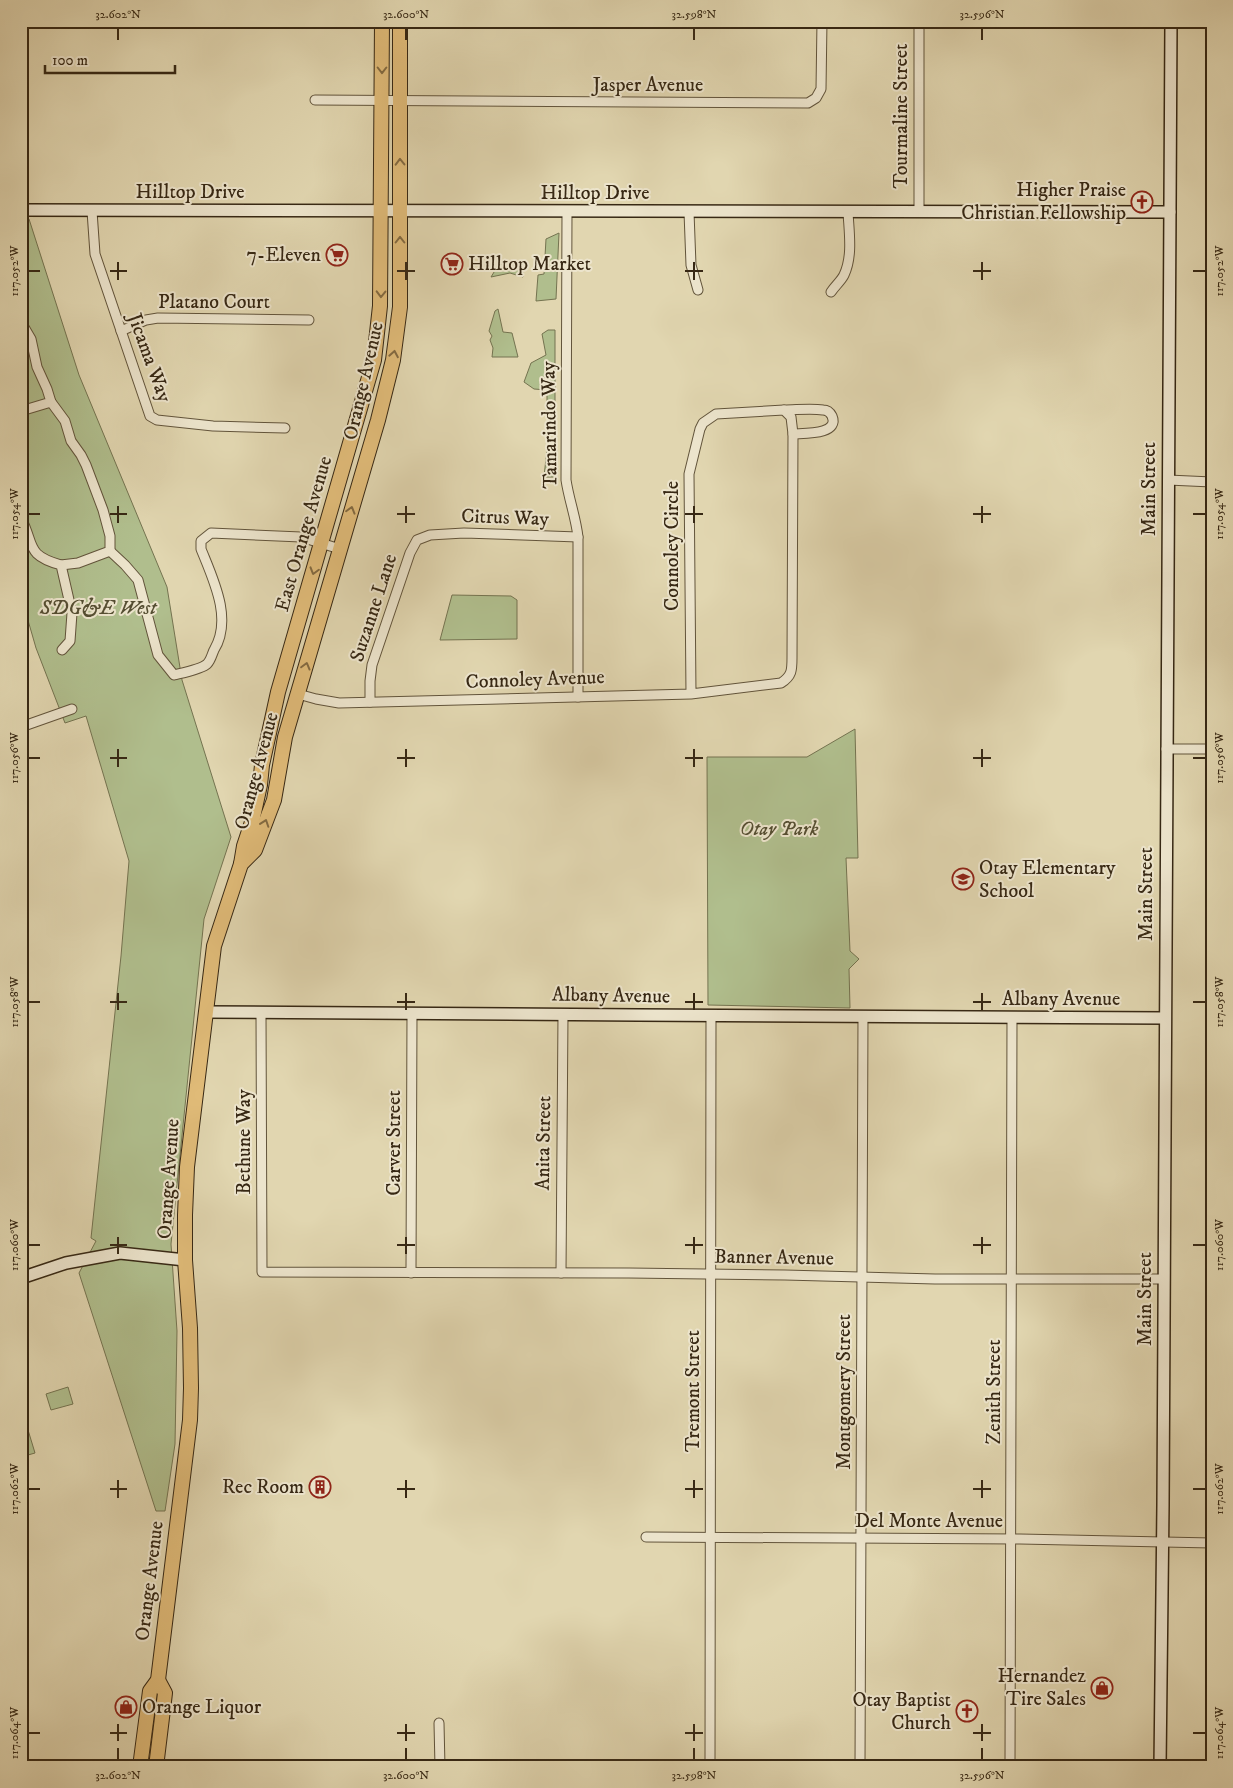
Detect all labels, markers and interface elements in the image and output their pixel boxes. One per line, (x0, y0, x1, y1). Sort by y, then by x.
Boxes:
text: 32.602°N (95, 7, 141, 22)
text: 32.600°N (383, 7, 429, 22)
text: 32.598°N (672, 7, 717, 22)
text: 32.596°N (959, 7, 1005, 22)
scale bar (45, 42, 175, 74)
street label: Tourmaline Street (889, 44, 914, 188)
text: 100 m (52, 51, 88, 70)
one-way arrow (377, 66, 387, 74)
street label: Jasper Avenue (591, 73, 703, 98)
one-way arrow (395, 158, 405, 166)
place label: Higher Praise Christian Fellowship (961, 178, 1126, 226)
street label: Hilltop Drive (136, 180, 244, 205)
street label: Hilltop Drive (541, 181, 649, 206)
church icon: Higher Praise Christian Fellowship (1130, 190, 1154, 214)
one-way arrow (395, 236, 405, 244)
place label: 7-Eleven (246, 243, 322, 268)
supermarket icon: 7-Eleven (325, 243, 349, 267)
text: 117.052°W (7, 244, 22, 297)
text: 117.052°W (1212, 244, 1227, 297)
supermarket icon: Hilltop Market (440, 252, 464, 276)
place label: Hilltop Market (468, 252, 591, 277)
street label: Platano Court (158, 290, 270, 315)
one-way arrow (376, 291, 386, 299)
street label: Jicama Way (121, 308, 177, 406)
street label: Orange Avenue (338, 319, 390, 443)
one-way arrow (388, 349, 398, 358)
street label: Tamarindo Way (536, 361, 564, 489)
street label: Main Street (1137, 442, 1162, 536)
street label: East Orange Avenue (270, 453, 338, 615)
street label: Connoley Circle (660, 481, 685, 611)
text: 117.054°W (7, 487, 22, 540)
text: 117.054°W (1212, 487, 1227, 540)
street label: Citrus Way (461, 504, 550, 532)
one-way arrow (346, 507, 356, 515)
street label: Suzanne Lane (345, 551, 403, 665)
one-way arrow (309, 566, 320, 575)
park label: SDG&E West (39, 596, 158, 621)
one-way arrow (300, 663, 310, 671)
street label: Connoley Avenue (465, 665, 605, 695)
street label: Orange Avenue (229, 710, 285, 832)
text: 117.056°W (7, 731, 22, 784)
text: 117.056°W (1212, 731, 1227, 784)
park label: Otay Park (740, 817, 819, 842)
one-way arrow (260, 820, 270, 828)
street label: Main Street (1134, 847, 1159, 941)
place label: Otay Elementary School (979, 856, 1116, 904)
school or university icon: Otay Elementary School (951, 867, 975, 891)
text: 117.058°W (7, 975, 22, 1028)
text: 117.058°W (1212, 975, 1227, 1028)
street label: Albany Avenue (552, 982, 670, 1010)
street label: Albany Avenue (1002, 987, 1120, 1012)
street label: Bethune Way (232, 1089, 257, 1195)
street label: Carver Street (382, 1090, 407, 1196)
street label: Anita Street (531, 1095, 557, 1191)
street label: Orange Avenue (152, 1118, 186, 1240)
text: 117.060°W (7, 1218, 22, 1271)
text: 117.060°W (1212, 1218, 1227, 1271)
street label: Banner Avenue (714, 1244, 834, 1272)
street label: Main Street (1133, 1252, 1158, 1346)
street label: Montgomery Street (832, 1314, 857, 1470)
street label: Tremont Street (681, 1330, 706, 1452)
street label: Zenith Street (982, 1339, 1007, 1445)
text: 117.062°W (7, 1462, 22, 1515)
text: 117.062°W (1212, 1462, 1227, 1515)
place label: Rec Room (222, 1475, 304, 1500)
building icon: Rec Room (308, 1475, 332, 1499)
street label: Del Monte Avenue (855, 1509, 1003, 1534)
street label: Orange Avenue (130, 1520, 170, 1642)
place label: Hernandez Tire Sales (998, 1664, 1086, 1712)
shop icon: Hernandez Tire Sales (1090, 1676, 1114, 1700)
place label: Otay Baptist Church (852, 1688, 952, 1736)
shop icon: Orange Liquor (114, 1695, 138, 1719)
place label: Orange Liquor (142, 1695, 262, 1720)
church icon: Otay Baptist Church (955, 1699, 979, 1723)
text: 117.064°W (7, 1706, 22, 1759)
text: 117.064°W (1212, 1706, 1227, 1759)
text: 32.602°N (95, 1768, 141, 1783)
text: 32.600°N (383, 1768, 429, 1783)
text: 32.598°N (672, 1768, 717, 1783)
text: 32.596°N (959, 1768, 1005, 1783)

